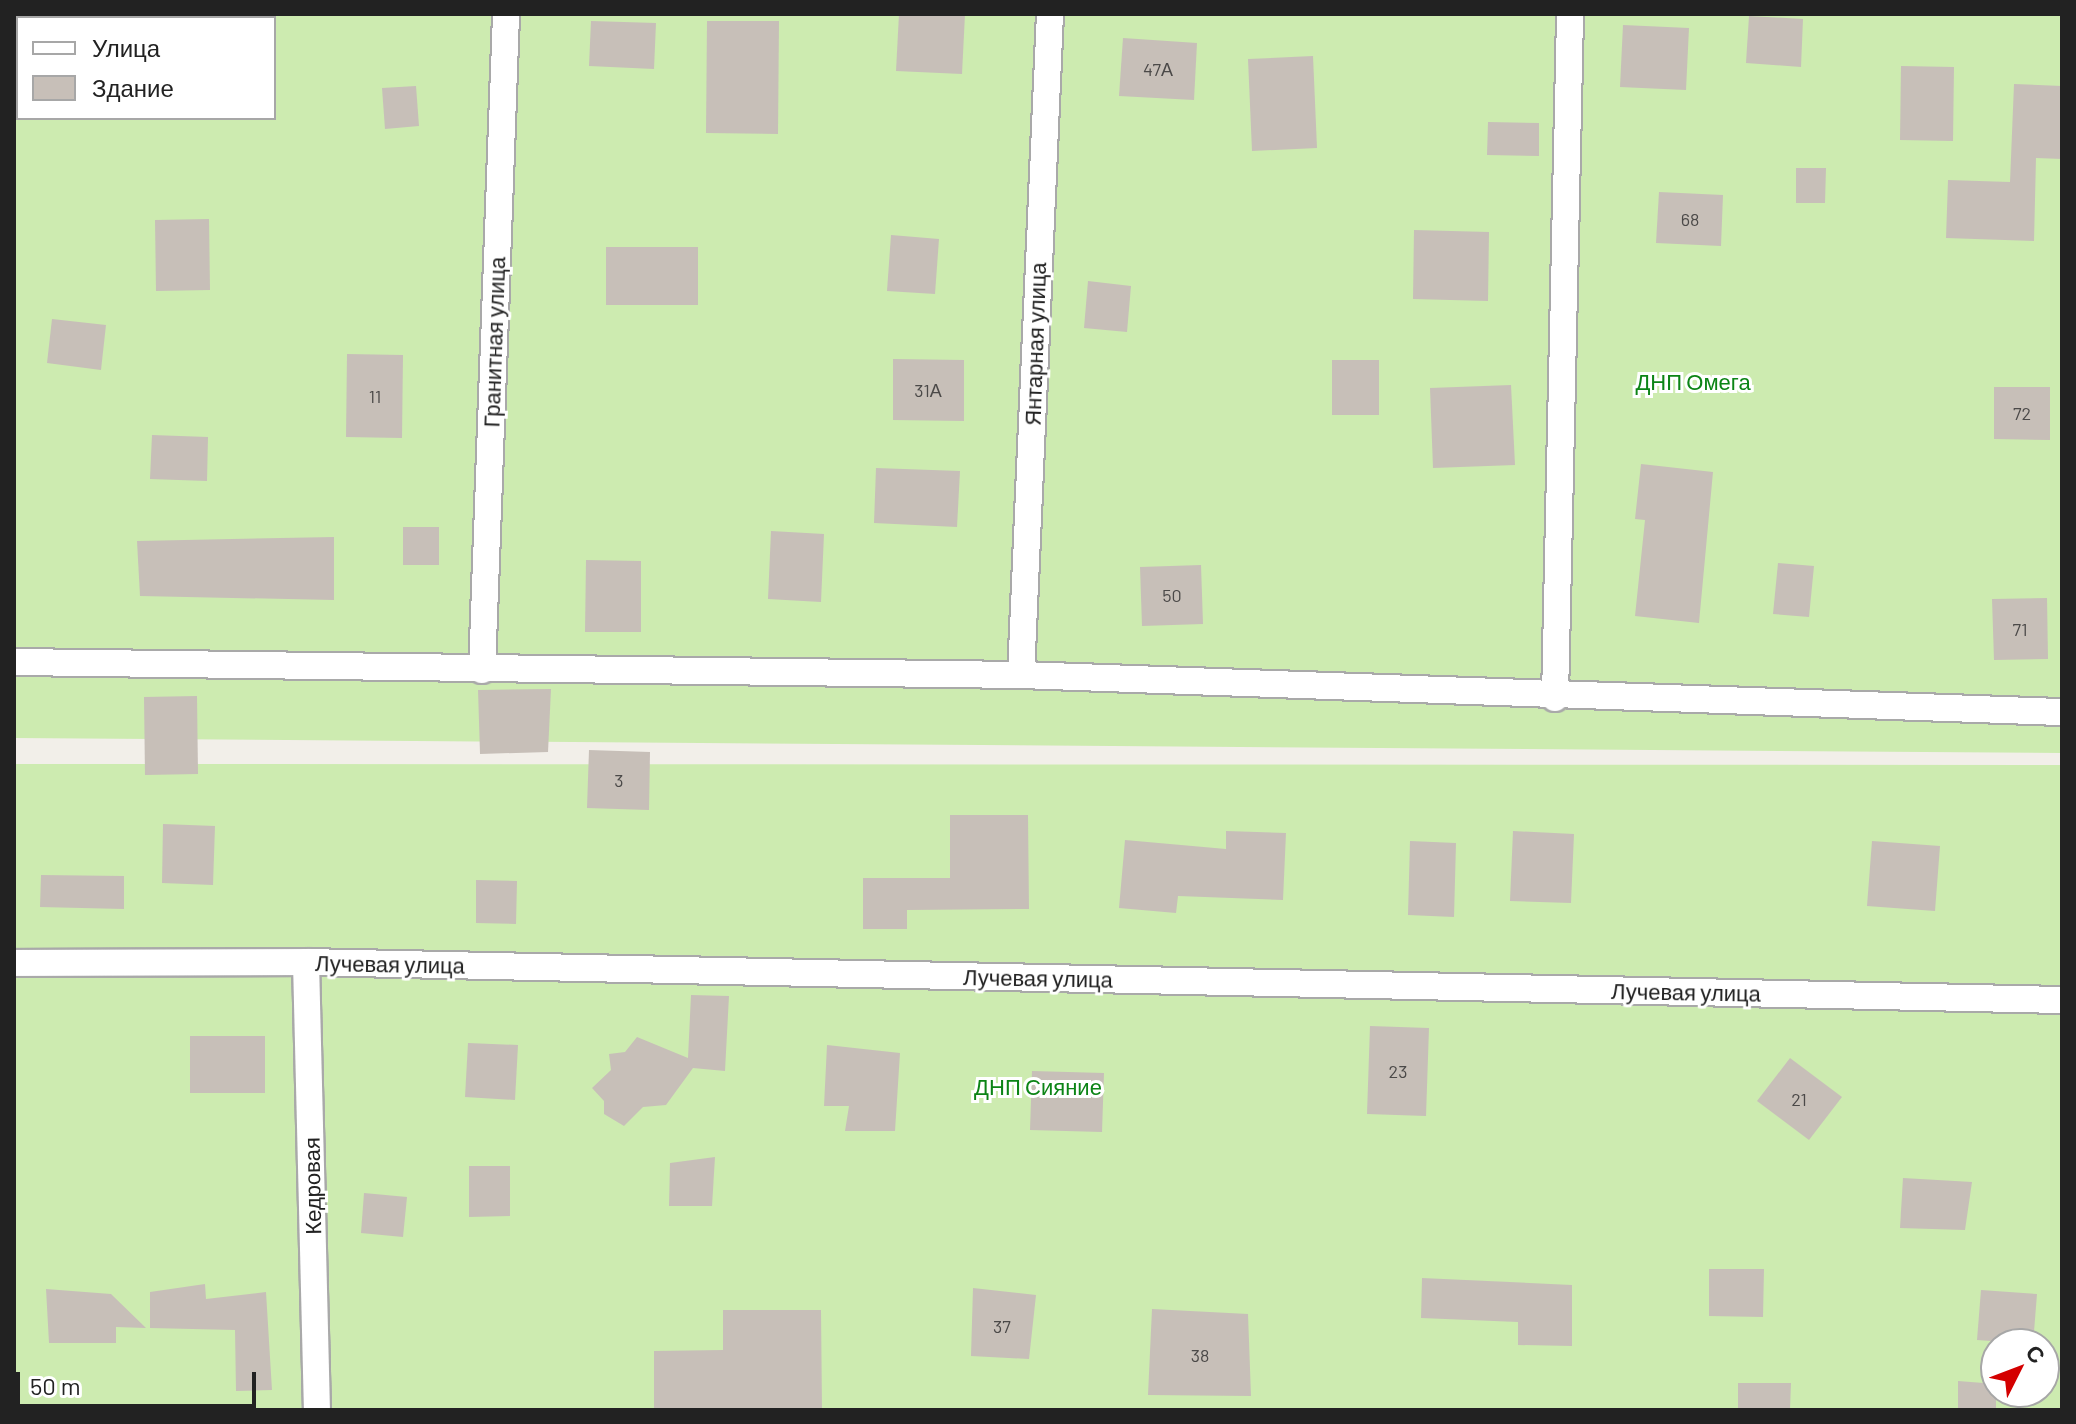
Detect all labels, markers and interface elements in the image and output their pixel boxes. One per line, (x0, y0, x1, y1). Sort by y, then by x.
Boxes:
legend (16, 16, 276, 120)
text: Улица (92, 33, 160, 62)
house number: 47А (1143, 58, 1173, 80)
text: Здание (92, 73, 174, 102)
house number: 68 (1681, 208, 1699, 230)
street label: Гранитная улица (478, 256, 510, 428)
street label: Янтарная улица (1019, 262, 1051, 426)
park label: ДНП Омега (1635, 369, 1751, 395)
house number: 31А (914, 379, 942, 401)
house number: 11 (369, 385, 381, 407)
house number: 72 (2013, 402, 2031, 424)
house number: 50 (1162, 584, 1182, 606)
house number: 71 (2013, 618, 2027, 640)
house number: 3 (614, 769, 624, 791)
street label: Лучевая улица (315, 949, 465, 979)
street label: Лучевая улица (963, 963, 1113, 993)
street label: Лучевая улица (1611, 977, 1761, 1007)
house number: 23 (1389, 1060, 1407, 1082)
park label: ДНП Сияние (974, 1074, 1102, 1100)
house number: 21 (1791, 1088, 1807, 1110)
street label: Кедровая (298, 1137, 326, 1235)
house number: 37 (993, 1315, 1011, 1337)
north arrow (1980, 1328, 2060, 1408)
text: С (2021, 1339, 2051, 1368)
house number: 38 (1191, 1344, 1209, 1366)
scale bar (20, 1356, 260, 1406)
text: 50 m (30, 1371, 81, 1400)

